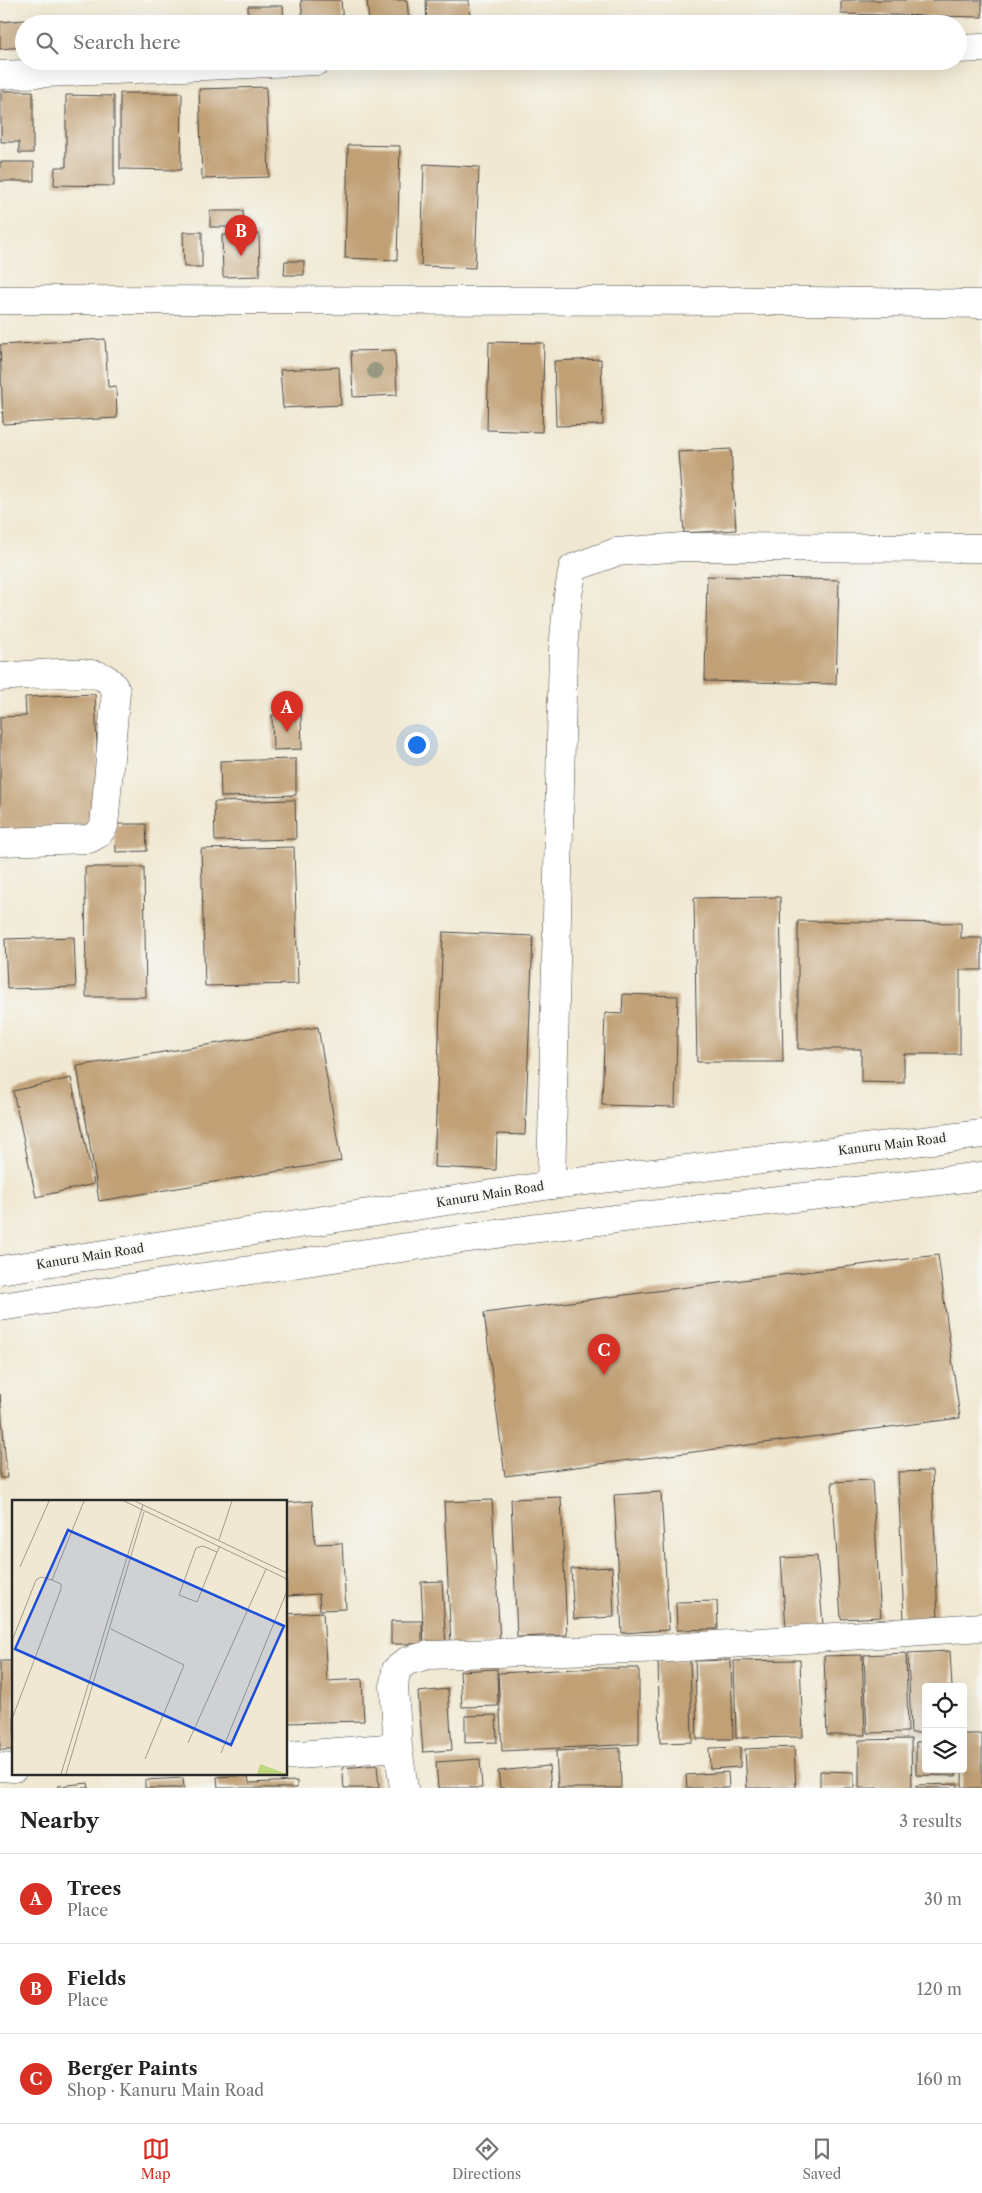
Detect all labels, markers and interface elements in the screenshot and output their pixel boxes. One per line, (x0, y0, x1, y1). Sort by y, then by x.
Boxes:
search box (15, 15, 967, 70)
icon: search (33, 29, 61, 57)
text: Search here (73, 31, 181, 54)
pin: B (225, 215, 257, 256)
pin: A (271, 691, 303, 732)
your location (404, 732, 430, 758)
street label: Kanuru Main Road (837, 1130, 947, 1158)
street label: Kanuru Main Road (435, 1178, 545, 1210)
street label: Kanuru Main Road (35, 1240, 145, 1272)
pin: C (588, 1334, 620, 1375)
inset map (12, 1500, 288, 1776)
map controls (922, 1683, 967, 1773)
button: locate (922, 1683, 967, 1728)
button: layers (922, 1728, 967, 1773)
text: Nearby (20, 1808, 99, 1833)
text: 3 results (899, 1811, 962, 1831)
text: Trees (67, 1877, 121, 1900)
text: A (30, 1889, 42, 1909)
text: 30 m (924, 1889, 962, 1909)
text: Place (67, 1900, 108, 1920)
text: Fields (67, 1967, 126, 1990)
text: B (30, 1979, 42, 1999)
text: 120 m (917, 1979, 962, 1999)
text: Place (67, 1990, 108, 2010)
text: Berger Paints (67, 2057, 198, 2080)
text: C (30, 2069, 42, 2089)
text: 160 m (917, 2069, 962, 2089)
text: Shop · Kanuru Main Road (67, 2080, 264, 2100)
tab: Map (141, 2135, 171, 2183)
tab: Directions (452, 2135, 521, 2183)
tab: Saved (802, 2135, 841, 2183)

